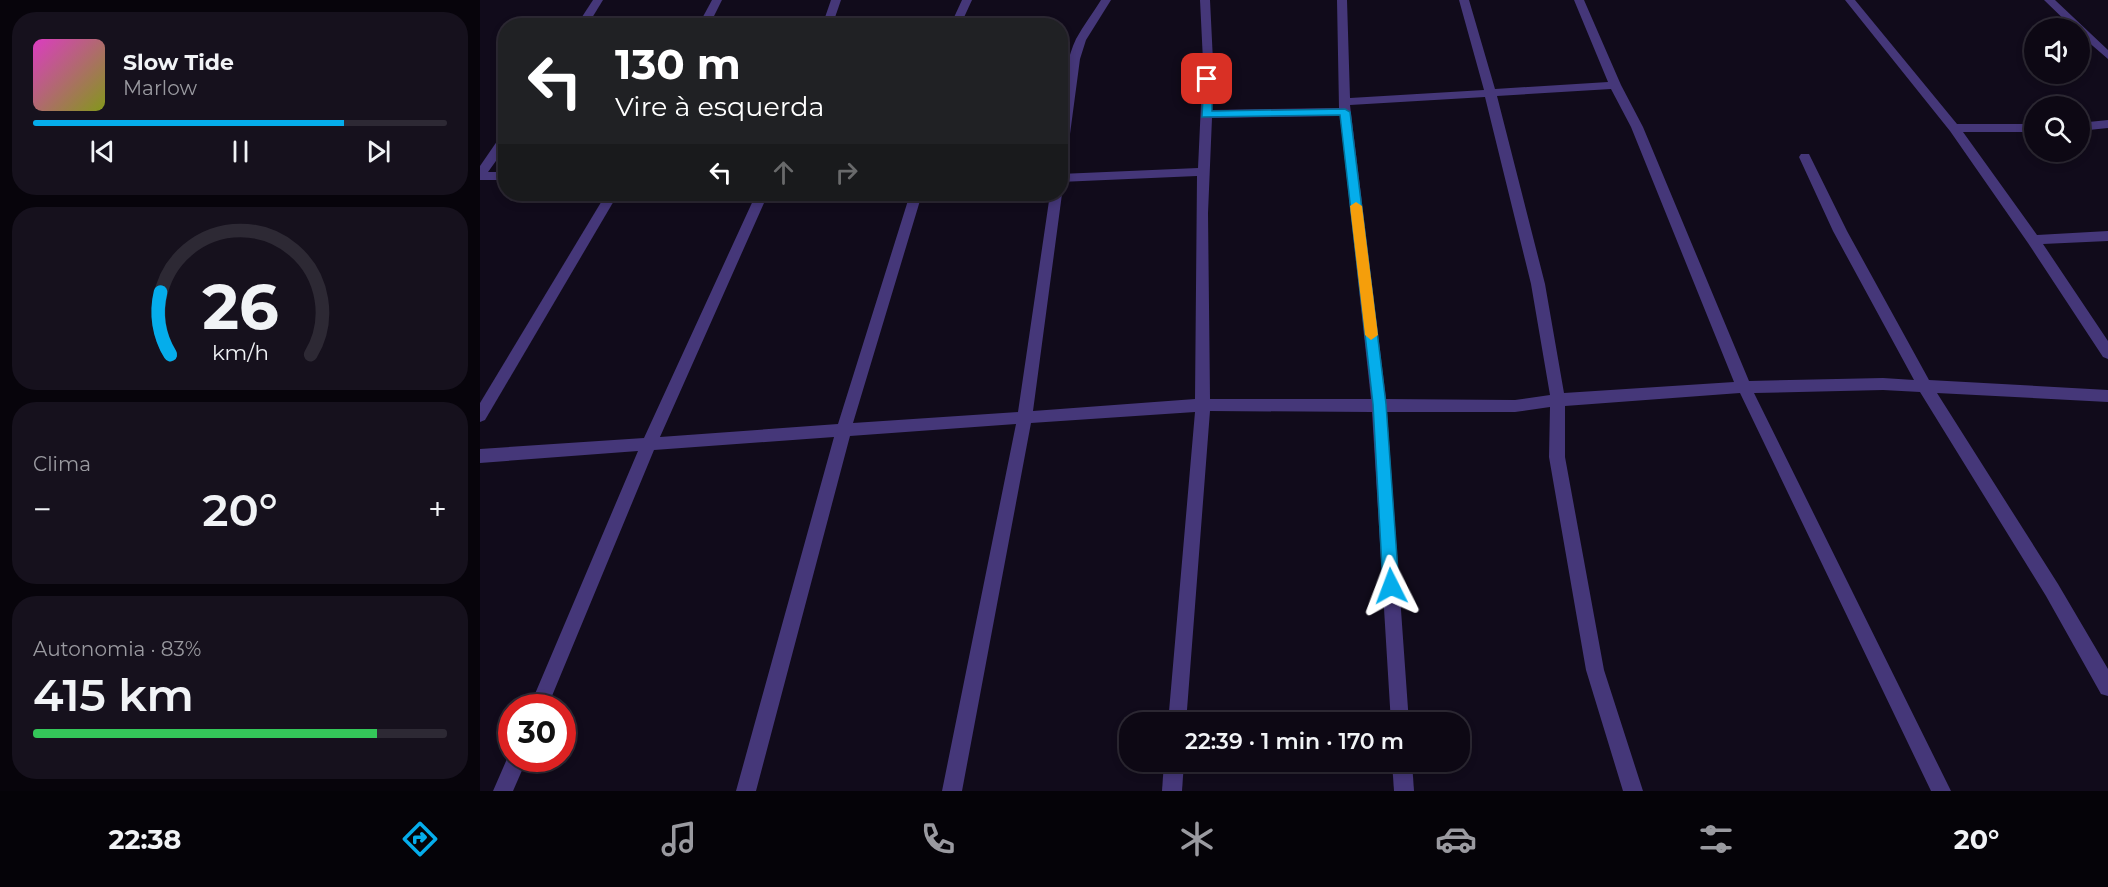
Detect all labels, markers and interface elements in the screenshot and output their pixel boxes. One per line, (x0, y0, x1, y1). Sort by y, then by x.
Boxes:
map controls (2024, 18, 2090, 162)
button: sound (2024, 18, 2090, 84)
text: 130 m (615, 38, 741, 90)
icon: left (516, 42, 594, 120)
text: Slow Tide (123, 49, 234, 76)
pin (1181, 53, 1232, 104)
icon: arrive (1190, 62, 1223, 95)
text: Marlow (123, 76, 197, 100)
text: Vire à esquerda (615, 90, 824, 123)
button: search (2024, 96, 2090, 162)
icon: previous (86, 135, 119, 168)
icon: pause (224, 135, 257, 168)
icon: next (362, 135, 395, 168)
icon: left (704, 156, 737, 189)
icon: ahead (767, 156, 800, 189)
icon: right (830, 156, 863, 189)
text: 26 (202, 269, 278, 345)
text: km/h (211, 340, 269, 366)
text: Clima (33, 452, 91, 476)
text: 20° (202, 482, 278, 537)
text: − (33, 489, 52, 529)
text: + (428, 489, 447, 529)
position arrow (1359, 554, 1423, 618)
text: Autonomia · 83% (33, 637, 201, 661)
text: 415 km (33, 667, 194, 722)
speed limit sign: 30 (498, 694, 576, 772)
text: 22:39 · 1 min · 170 m (1185, 728, 1404, 755)
icon: directions (399, 818, 441, 860)
icon: music (658, 818, 700, 860)
icon: phone (917, 818, 959, 860)
icon: climate (1176, 818, 1218, 860)
icon: car (1435, 818, 1477, 860)
icon: filters (1695, 818, 1737, 860)
text: 22:38 (109, 823, 181, 856)
text: 20° (1954, 823, 1999, 856)

